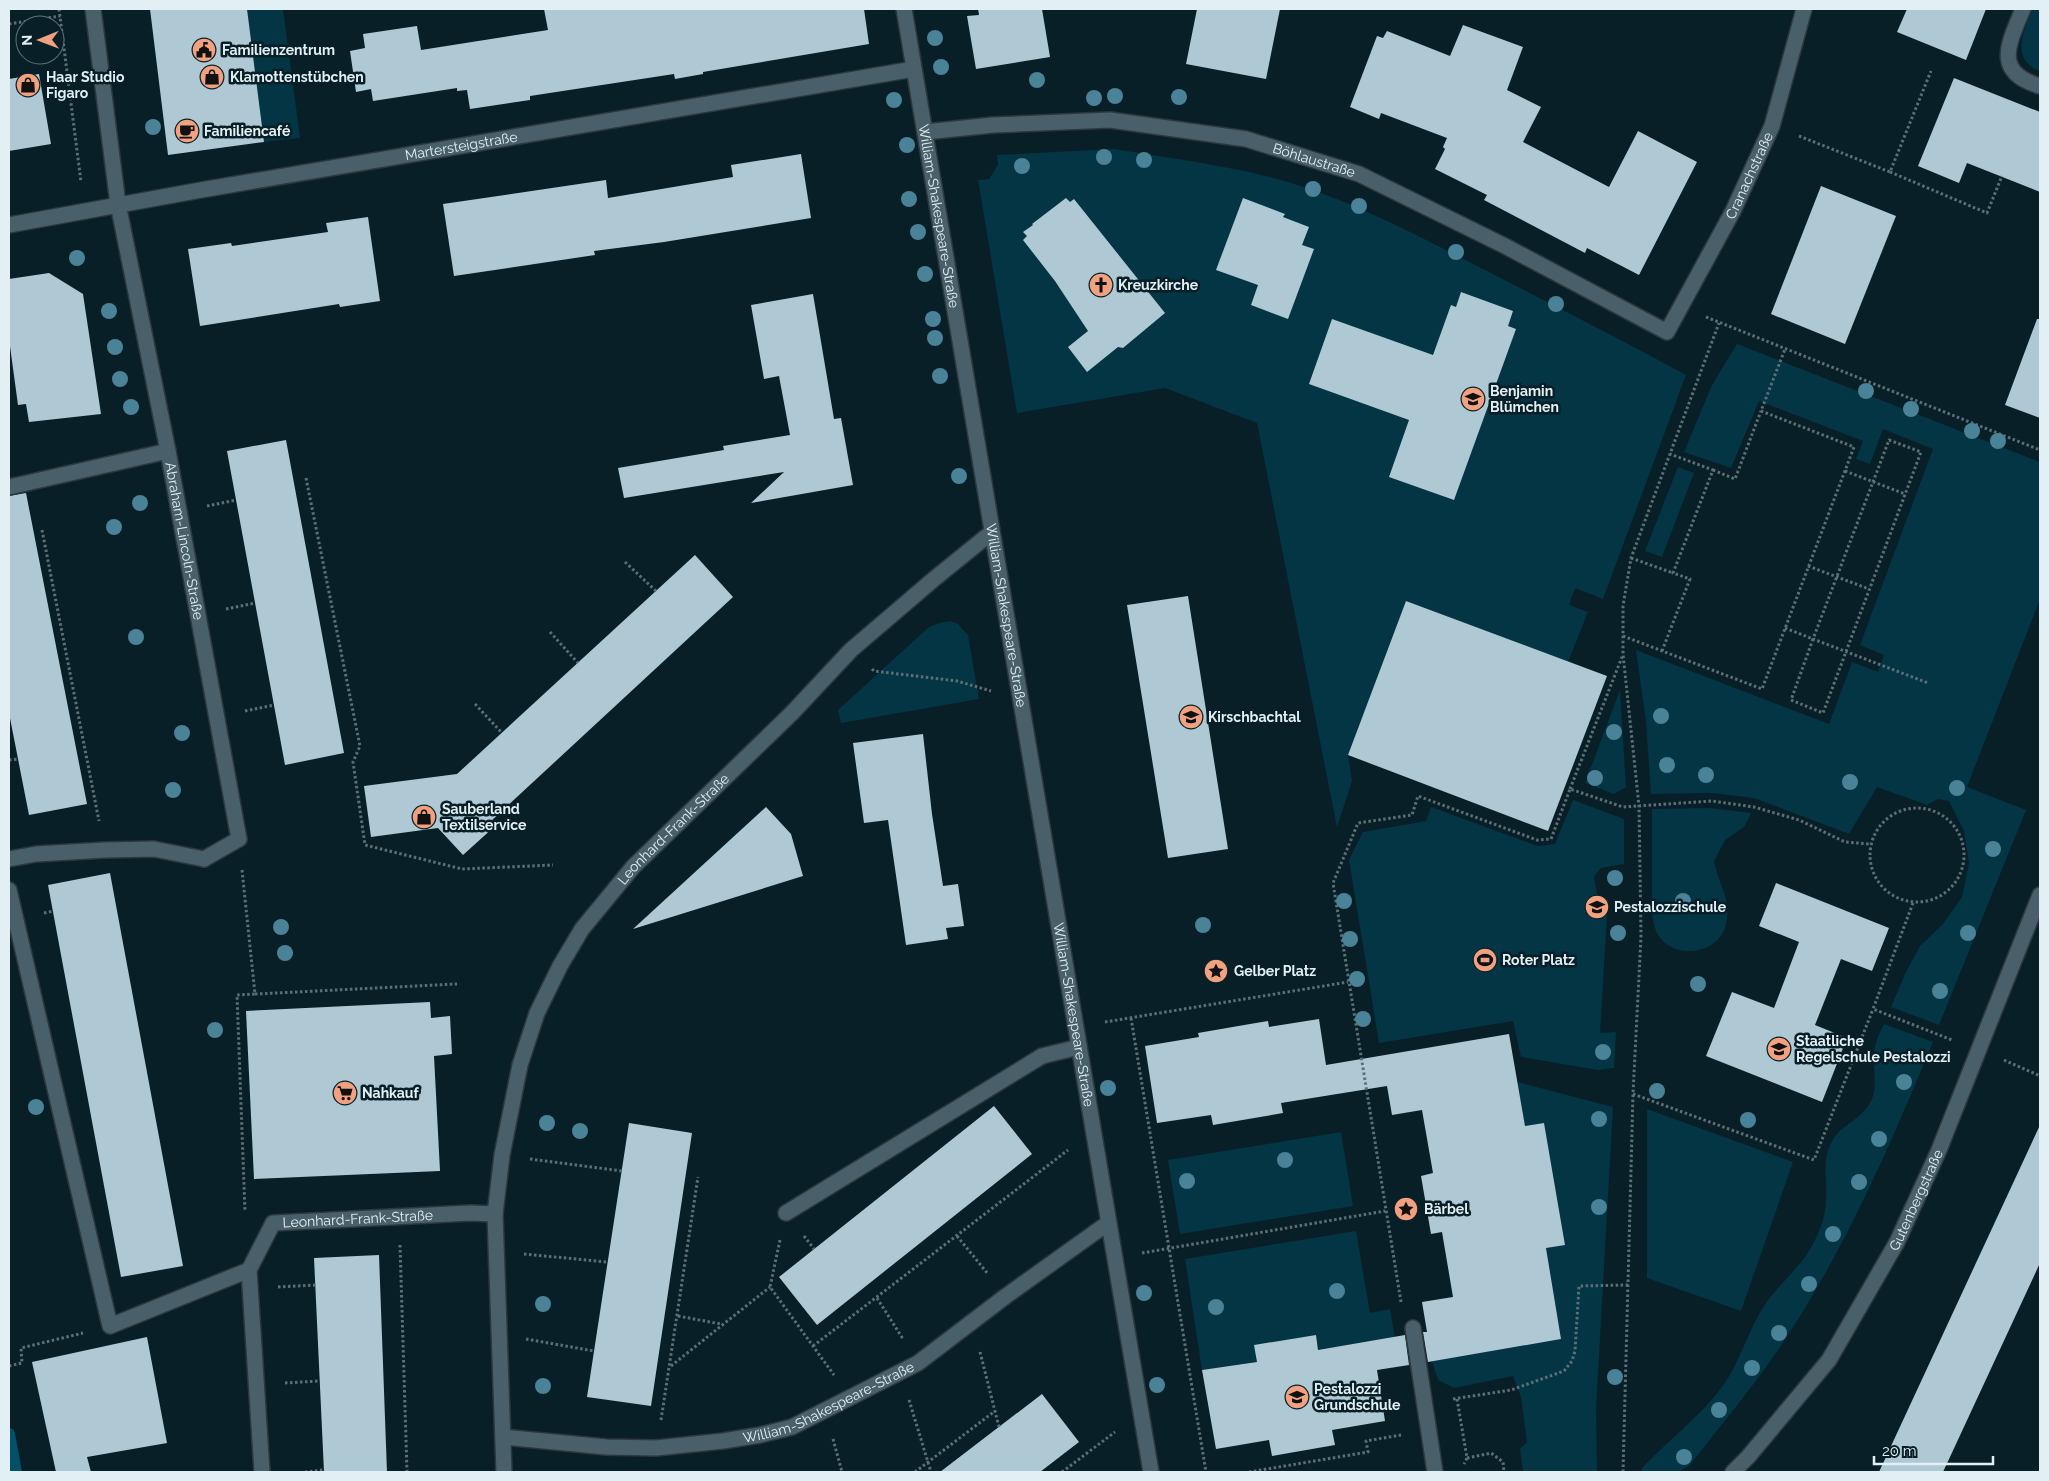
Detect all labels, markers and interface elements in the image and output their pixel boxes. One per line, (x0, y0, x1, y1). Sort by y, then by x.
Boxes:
north arrow (15, 15, 65, 65)
text: N (19, 35, 35, 46)
public building icon: Familienzentrum (191, 37, 217, 63)
place label: Familienzentrum (222, 42, 335, 58)
shop icon: Klamottenstübchen (199, 64, 225, 90)
place label: Haar Studio Figaro (46, 69, 125, 101)
place label: Klamottenstübchen (230, 69, 364, 85)
shop icon: Haar Studio Figaro (15, 72, 41, 98)
cafe icon: Familiencafé (174, 118, 200, 144)
place label: Familiencafé (204, 123, 291, 139)
street label: William-Shakespeare-Straße (916, 123, 962, 309)
street label: Martersteigstraße (404, 128, 519, 163)
street label: Cranachstraße (1722, 130, 1776, 222)
street label: Böhlaustraße (1271, 140, 1357, 180)
church icon: Kreuzkirche (1088, 272, 1114, 298)
place label: Kreuzkirche (1118, 277, 1199, 293)
place label: Benjamin Blümchen (1490, 383, 1559, 415)
school or university icon: Benjamin Blümchen (1460, 386, 1486, 412)
street label: Abraham-Lincoln-Straße (162, 461, 207, 621)
street label: William-Shakespeare-Straße (983, 522, 1030, 708)
school or university icon: Kirschbachtal (1178, 704, 1204, 730)
place label: Kirschbachtal (1208, 709, 1301, 725)
street label: Leonhard-Frank-Straße (614, 770, 732, 888)
place label: Sauberland Textilservice (442, 801, 527, 833)
shop icon: Sauberland Textilservice (411, 804, 437, 830)
school or university icon: Pestalozzischule (1584, 894, 1610, 920)
place label: Pestalozzischule (1614, 899, 1727, 915)
street label: William-Shakespeare-Straße (1050, 922, 1097, 1108)
sports icon: Roter Platz (1472, 947, 1498, 973)
place label: Roter Platz (1502, 952, 1575, 968)
place icon: Gelber Platz (1203, 958, 1229, 984)
place label: Gelber Platz (1234, 963, 1316, 979)
place label: Staatliche Regelschule Pestalozzi (1796, 1033, 1951, 1065)
school or university icon: Staatliche Regelschule Pestalozzi (1766, 1036, 1792, 1062)
supermarket icon: Nahkauf (332, 1080, 358, 1106)
place label: Nahkauf (362, 1085, 420, 1101)
street label: Gutenbergstraße (1886, 1147, 1946, 1253)
place icon: Bärbel (1393, 1196, 1419, 1222)
place label: Bärbel (1424, 1201, 1469, 1217)
street label: Leonhard-Frank-Straße (282, 1207, 433, 1231)
street label: William-Shakespeare-Straße (742, 1358, 917, 1446)
place label: Pestalozzi Grundschule (1314, 1381, 1401, 1413)
school or university icon: Pestalozzi Grundschule (1284, 1384, 1310, 1410)
scale bar (1874, 1434, 1993, 1466)
text: 20 m (1882, 1442, 1917, 1460)

